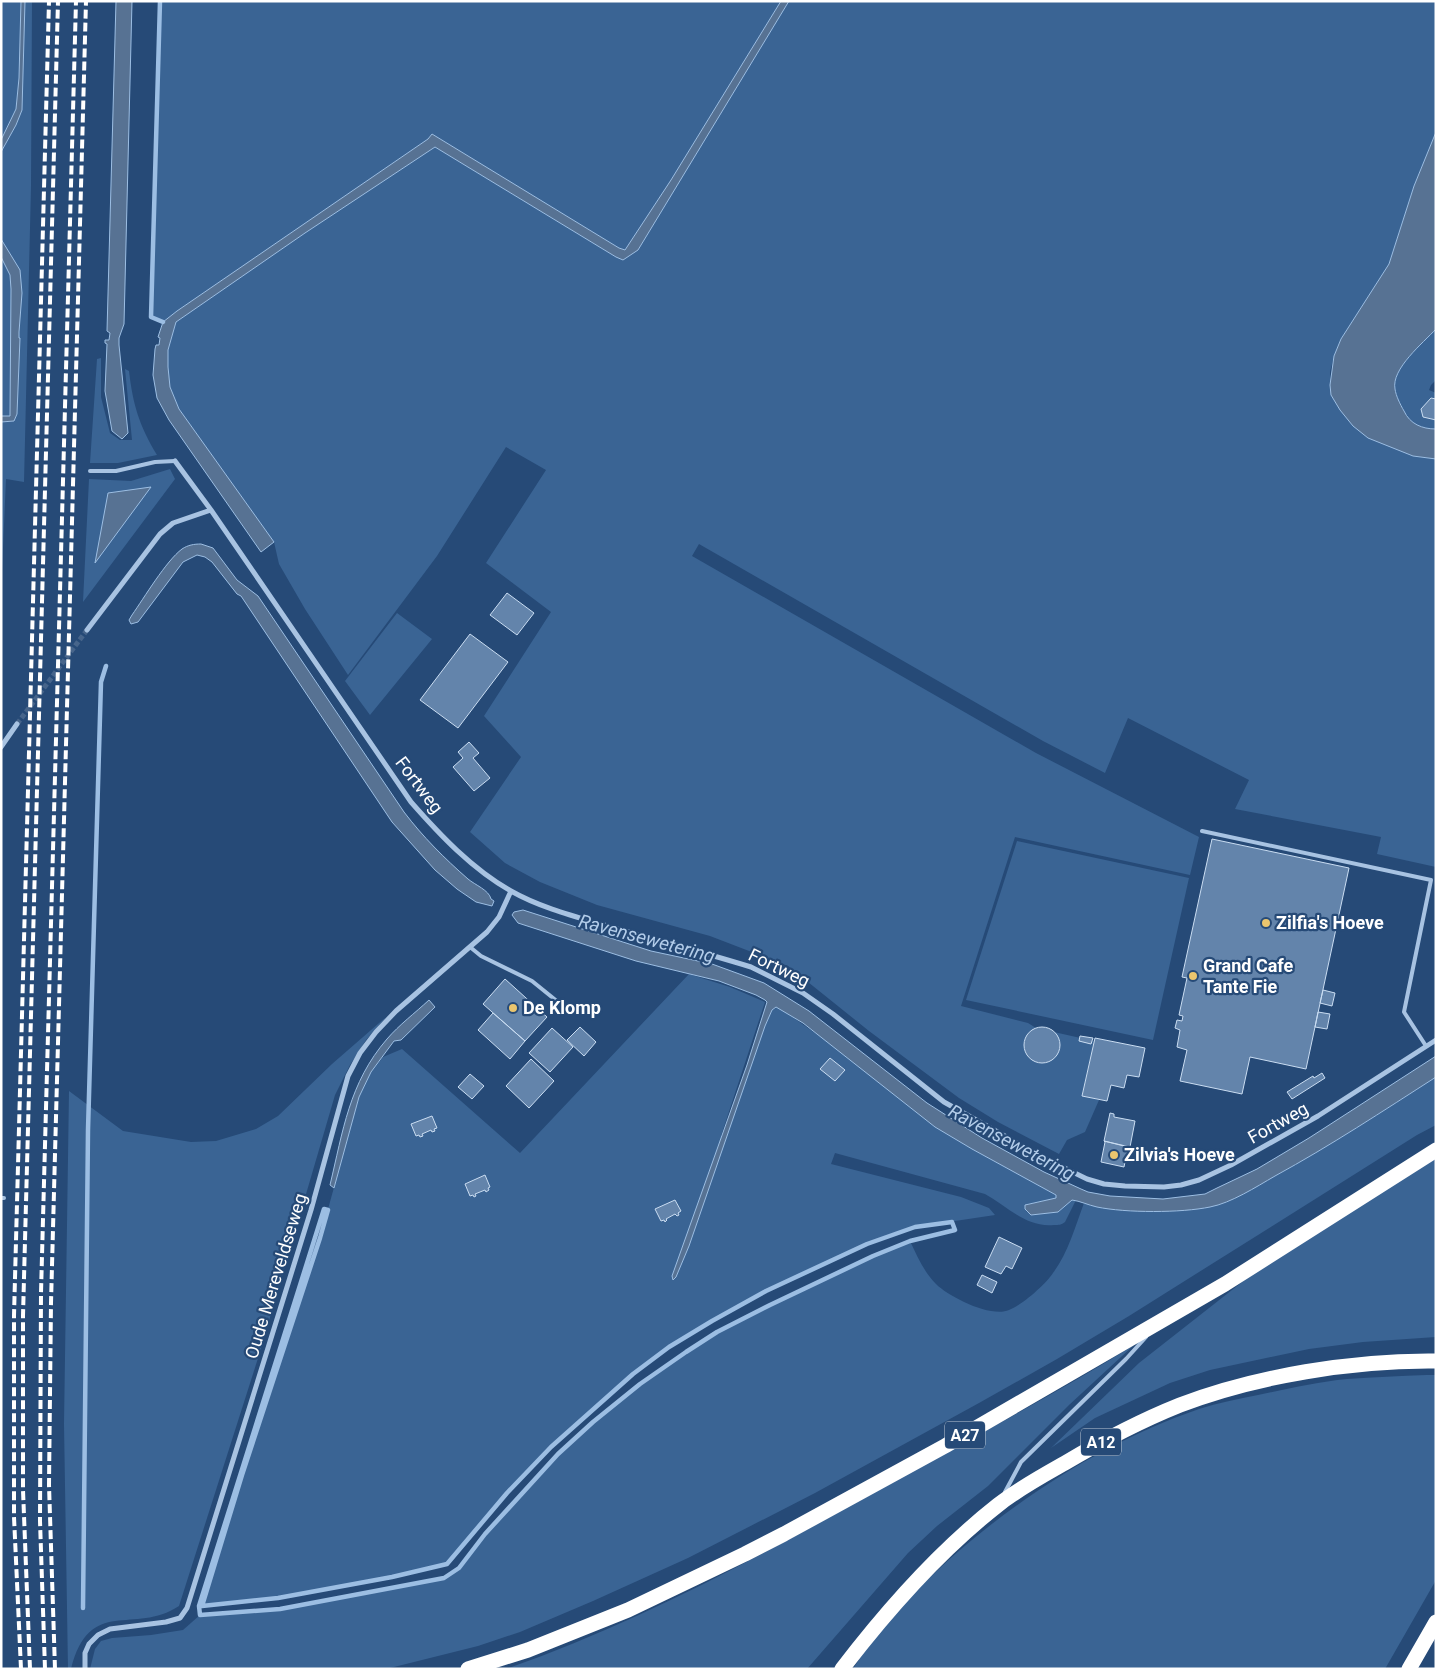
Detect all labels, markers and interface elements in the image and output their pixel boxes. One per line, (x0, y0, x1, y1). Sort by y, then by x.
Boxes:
street label: Fortweg (391, 752, 448, 817)
water label: Ravensewetering (576, 909, 717, 968)
place label: Zilfia's Hoeve (1276, 912, 1384, 933)
marker: Zilfia's Hoeve (1260, 917, 1272, 929)
street label: Fortweg (745, 944, 813, 991)
place label: Grand Cafe Tante Fie (1203, 955, 1294, 997)
marker: Grand Cafe Tante Fie (1187, 970, 1199, 982)
place label: De Klomp (523, 997, 601, 1018)
marker: De Klomp (507, 1002, 519, 1014)
street label: Fortweg (1244, 1097, 1312, 1148)
water label: Ravensewetering (945, 1099, 1079, 1185)
place label: Zilvia's Hoeve (1124, 1144, 1235, 1165)
marker: Zilvia's Hoeve (1108, 1149, 1120, 1161)
street label: Oude Mereveldseweg (240, 1191, 311, 1361)
road number: A27 (945, 1422, 985, 1448)
road number: A12 (1081, 1428, 1121, 1455)

